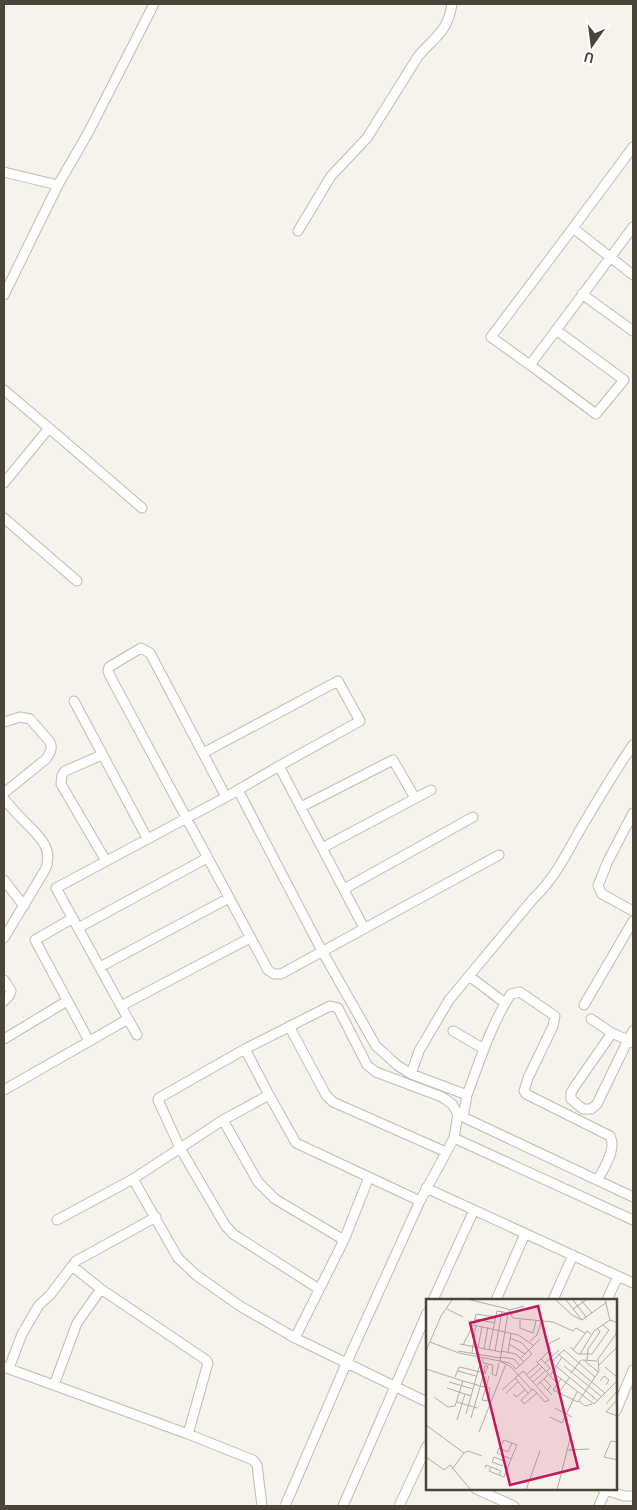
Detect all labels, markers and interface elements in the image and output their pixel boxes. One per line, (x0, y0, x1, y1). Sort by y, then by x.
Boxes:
north arrow (567, 20, 617, 70)
text: U (582, 48, 596, 67)
inset map (426, 1299, 617, 1490)

